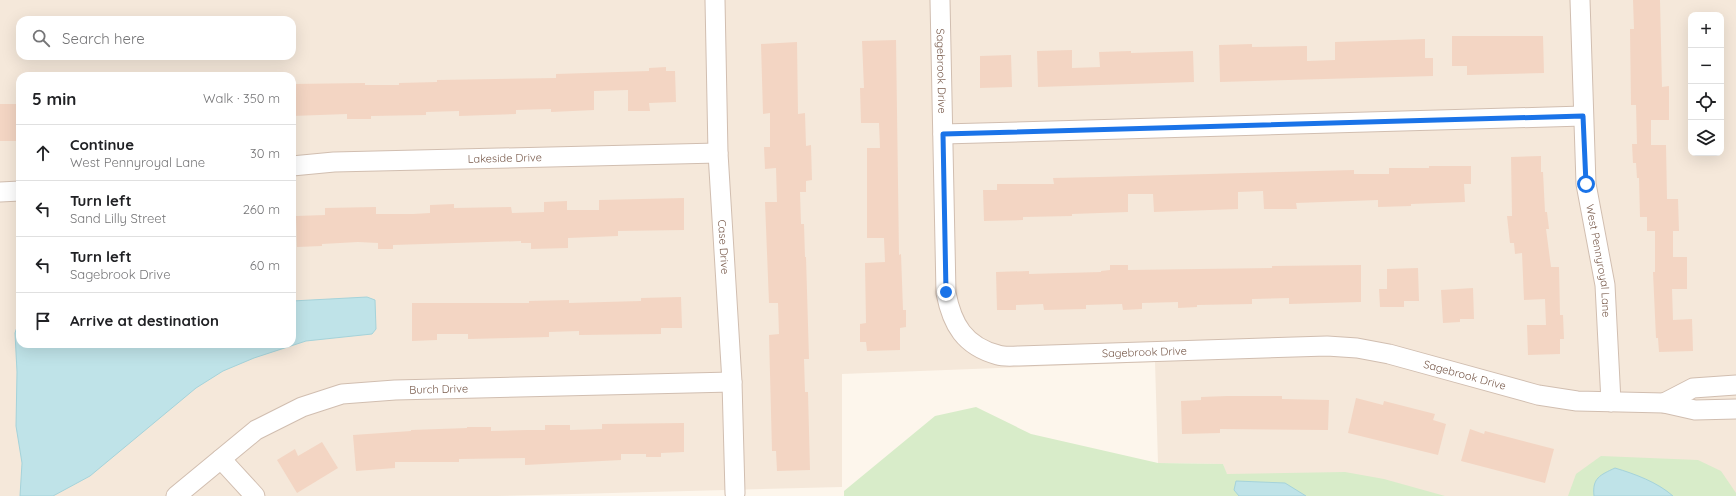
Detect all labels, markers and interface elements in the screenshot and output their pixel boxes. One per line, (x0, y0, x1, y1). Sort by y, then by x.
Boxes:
map controls (1688, 12, 1724, 156)
button: + (1688, 12, 1724, 48)
search box (16, 16, 296, 60)
icon: search (30, 27, 52, 49)
street label: Sagebrook Drive (934, 28, 949, 114)
text: Search here (62, 29, 145, 48)
button: − (1688, 48, 1724, 84)
button: locate (1688, 84, 1724, 120)
text: 5 min (32, 88, 76, 109)
text: Walk · 350 m (203, 90, 280, 106)
button: layers (1688, 120, 1724, 156)
text: Continue (70, 135, 134, 154)
icon: ahead (32, 142, 54, 164)
text: 30 m (250, 145, 280, 161)
street label: Lakeside Drive (467, 150, 542, 166)
text: West Pennyroyal Lane (70, 154, 205, 170)
route start (1577, 175, 1595, 193)
text: Turn left (70, 191, 132, 210)
icon: left (32, 198, 54, 220)
text: 260 m (243, 201, 280, 217)
street label: West Pennyroyal Lane (1583, 203, 1614, 318)
text: Sand Lilly Street (70, 210, 166, 226)
street label: Case Drive (715, 219, 732, 275)
text: Turn left (70, 247, 132, 266)
icon: left (32, 254, 54, 276)
text: 60 m (250, 257, 280, 273)
text: Sagebrook Drive (70, 266, 170, 282)
route end (937, 283, 955, 301)
icon: arrive (32, 310, 54, 332)
text: Arrive at destination (70, 311, 219, 330)
street label: Sagebrook Drive (1102, 344, 1187, 360)
street label: Sagebrook Drive (1422, 357, 1508, 393)
street label: Burch Drive (409, 381, 468, 397)

